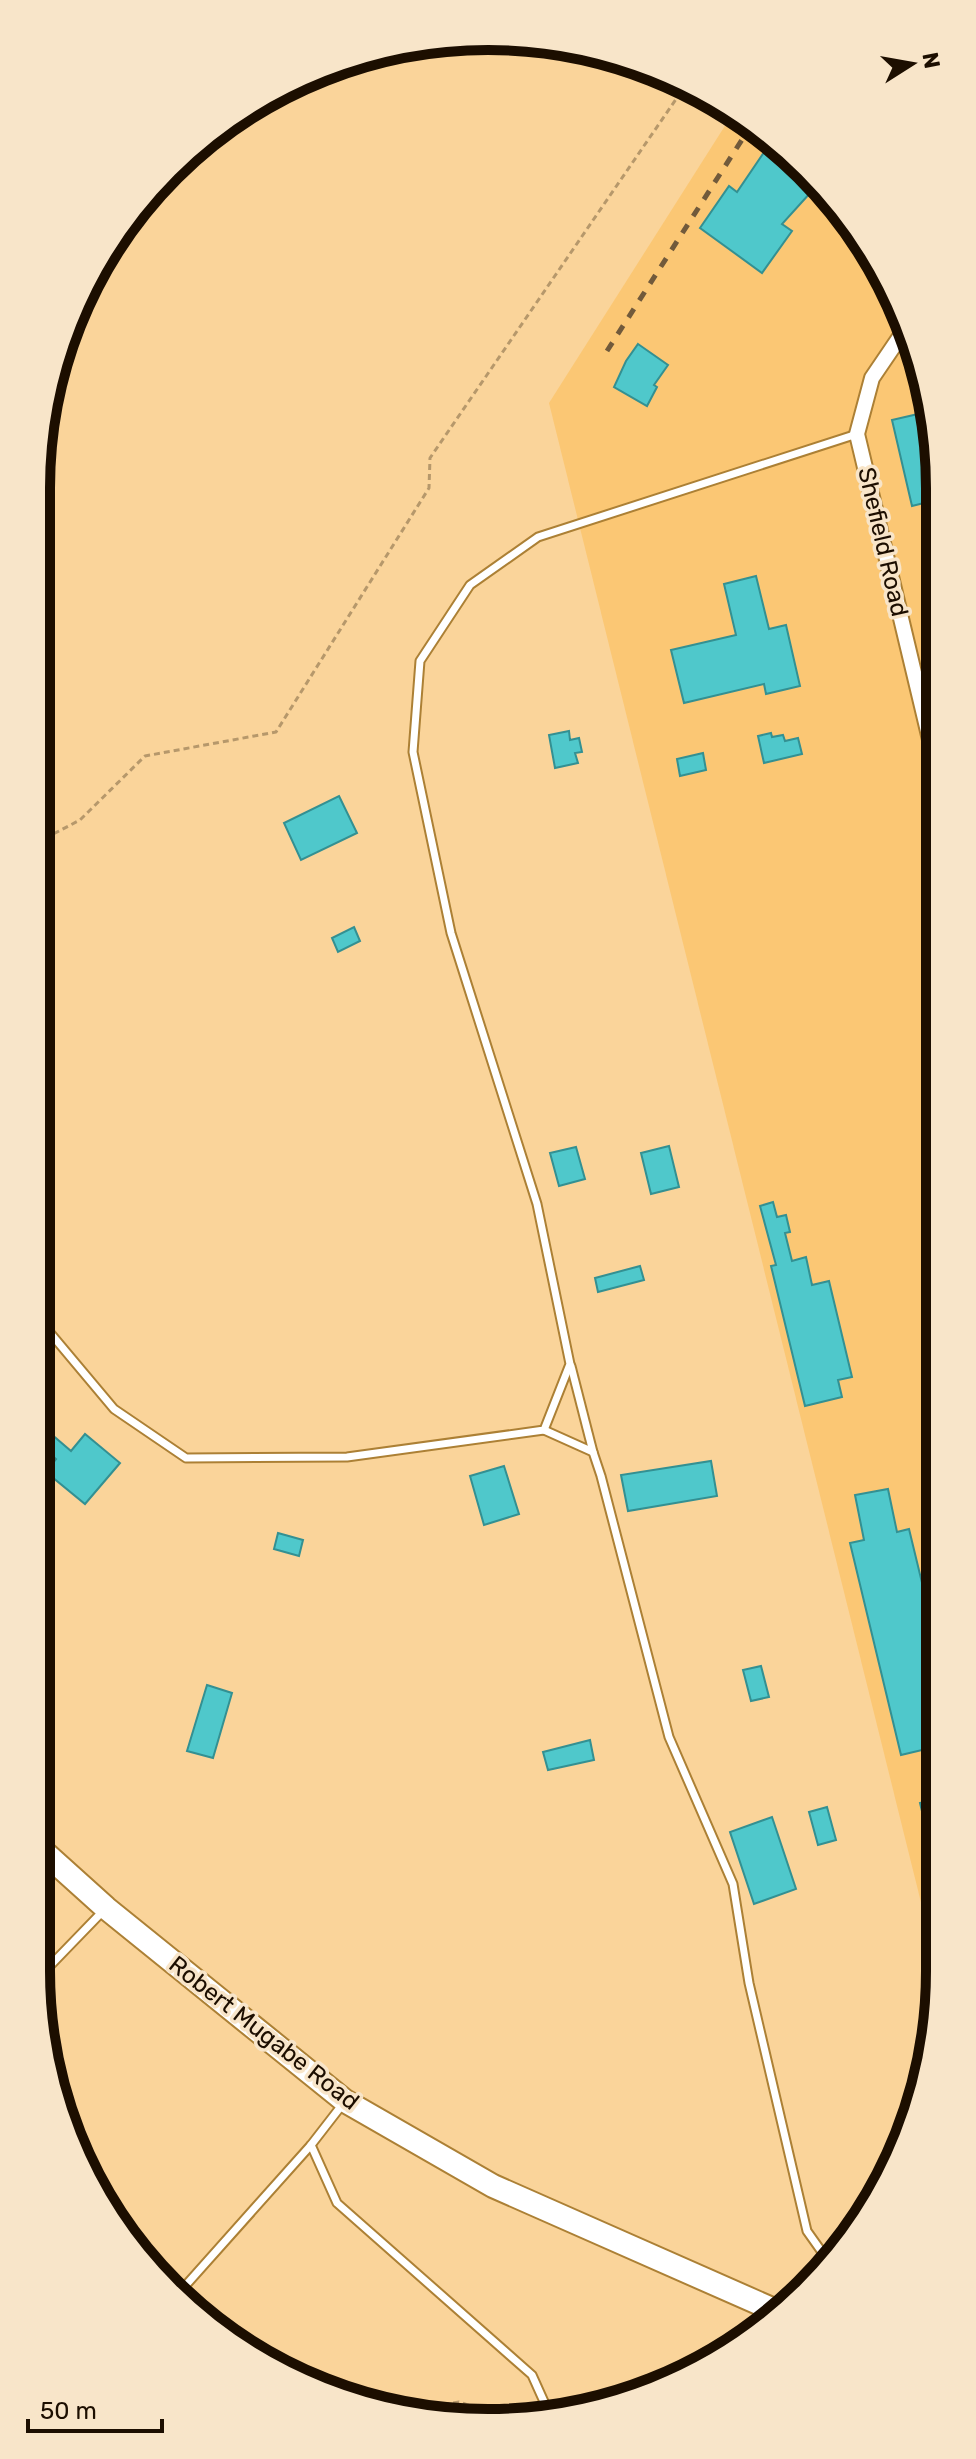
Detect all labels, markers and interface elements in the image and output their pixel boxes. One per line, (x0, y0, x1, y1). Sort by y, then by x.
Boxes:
north arrow (872, 24, 952, 104)
text: N (916, 50, 946, 71)
street label: Shefield Road (852, 465, 914, 619)
street label: Robert Mugabe Road (164, 1950, 364, 2116)
scale bar (28, 2383, 162, 2433)
text: 50 m (40, 2397, 97, 2425)

